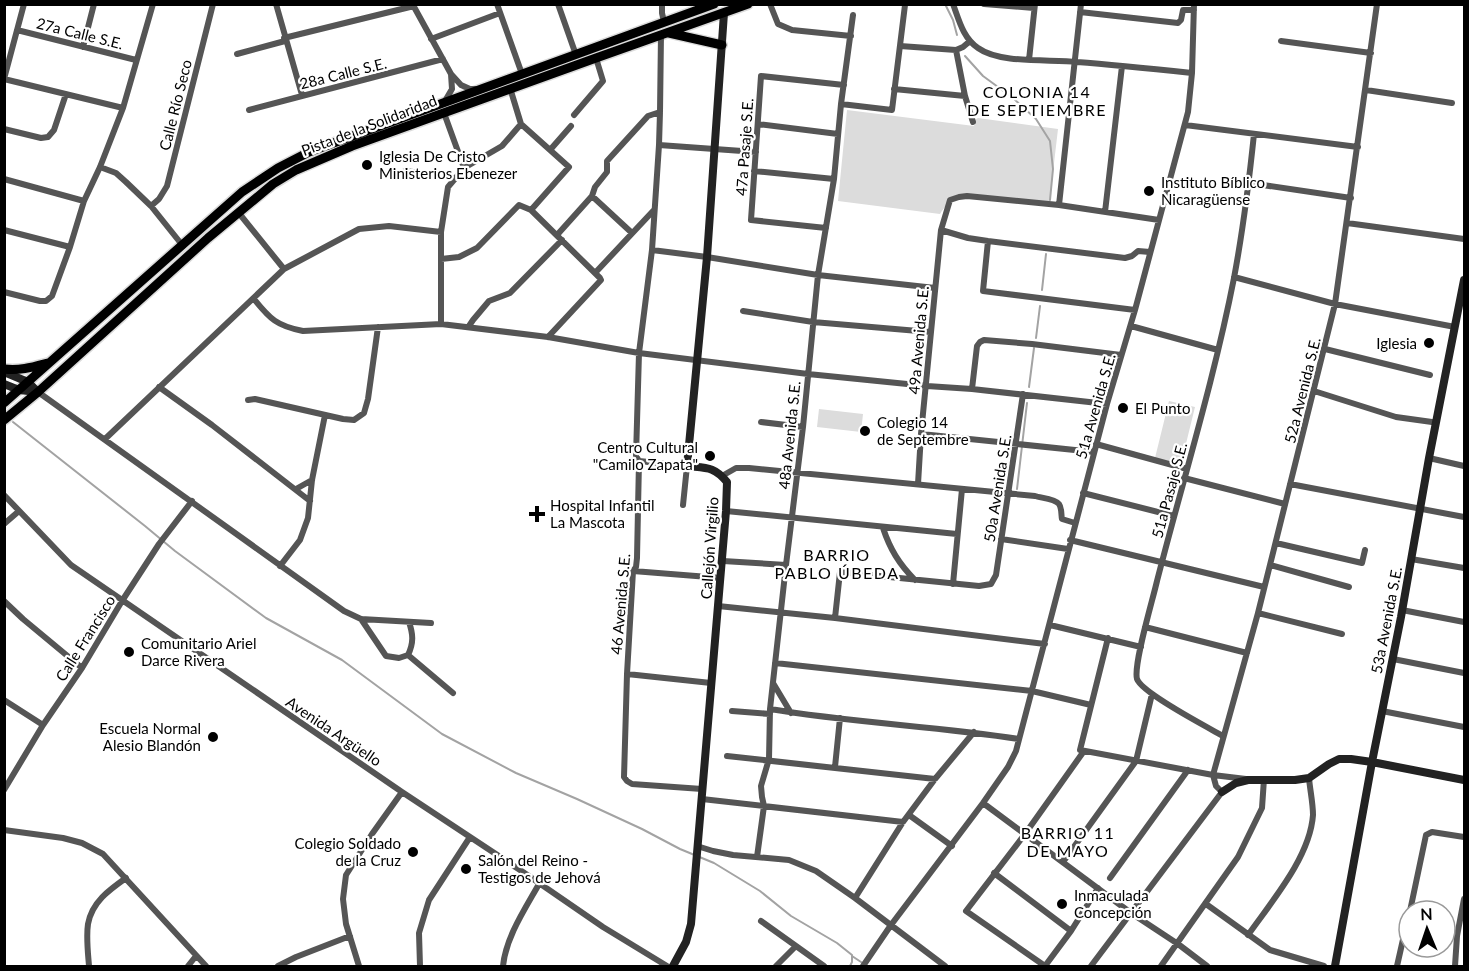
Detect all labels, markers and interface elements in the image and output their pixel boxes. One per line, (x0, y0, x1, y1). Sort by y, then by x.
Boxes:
street label: 27a Calle S.E. (35, 14, 125, 52)
street label: 28a Calle S.E. (298, 54, 388, 92)
street label: Calle Río Seco (155, 58, 195, 152)
district label: COLONIA 14 DE SEPTIEMBRE (967, 82, 1107, 119)
street label: Pista de la Solidaridad (299, 91, 439, 159)
street label: 47a Pasaje S.E. (732, 97, 756, 197)
place label: Iglesia De Cristo Ministerios Ebenezer (379, 147, 518, 182)
marker: Iglesia De Cristo Ministerios Ebenezer (360, 158, 374, 172)
place label: Instituto Bíblico Nicaragüense (1161, 173, 1265, 208)
marker: Instituto Bíblico Nicaragüense (1142, 184, 1156, 198)
street label: 49a Avenida S.E. (904, 285, 932, 395)
place label: Iglesia (1376, 334, 1417, 352)
street label: 52a Avenida S.E. (1280, 335, 1324, 445)
marker: Iglesia (1422, 336, 1436, 350)
street label: 51a Avenida S.E. (1071, 351, 1119, 461)
street label: 48a Avenida S.E. (774, 380, 804, 490)
place label: El Punto (1135, 399, 1190, 417)
marker: El Punto (1116, 401, 1130, 415)
place label: Colegio 14 de Septembre (877, 413, 969, 448)
marker: Colegio 14 de Septembre (858, 424, 872, 438)
street label: 50a Avenida S.E. (980, 433, 1014, 543)
place label: Centro Cultural "Camilo Zapata" (593, 438, 698, 473)
street label: 51a Pasaje S.E. (1148, 440, 1190, 540)
marker: Centro Cultural "Camilo Zapata" (703, 449, 717, 463)
place label: Hospital Infantil La Mascota (550, 496, 655, 531)
street label: Callejón Virgilio (696, 496, 722, 600)
marker: Hospital Infantil La Mascota (528, 505, 546, 523)
district label: BARRIO PABLO ÚBEDA (774, 545, 900, 582)
street label: 46 Avenida S.E. (607, 553, 633, 655)
street label: 53a Avenida S.E. (1367, 565, 1405, 675)
street label: Calle Francisco (51, 592, 119, 684)
place label: Comunitario Ariel Darce Rivera (141, 634, 256, 669)
marker: Comunitario Ariel Darce Rivera (122, 645, 136, 659)
street label: Avenida Argüello (283, 692, 385, 770)
place label: Escuela Normal Alesio Blandón (99, 719, 201, 754)
marker: Escuela Normal Alesio Blandón (206, 730, 220, 744)
district label: BARRIO 11 DE MAYO (1021, 823, 1115, 860)
place label: Colegio Soldado de la Cruz (295, 834, 401, 869)
marker: Colegio Soldado de la Cruz (406, 845, 420, 859)
place label: Salón del Reino - Testigos de Jehová (478, 851, 601, 886)
marker: Salón del Reino - Testigos de Jehová (459, 862, 473, 876)
place label: Inmaculada Concepción (1074, 886, 1152, 921)
marker: Inmaculada Concepción (1055, 897, 1069, 911)
north arrow (1397, 899, 1457, 959)
text: N (1420, 904, 1433, 923)

